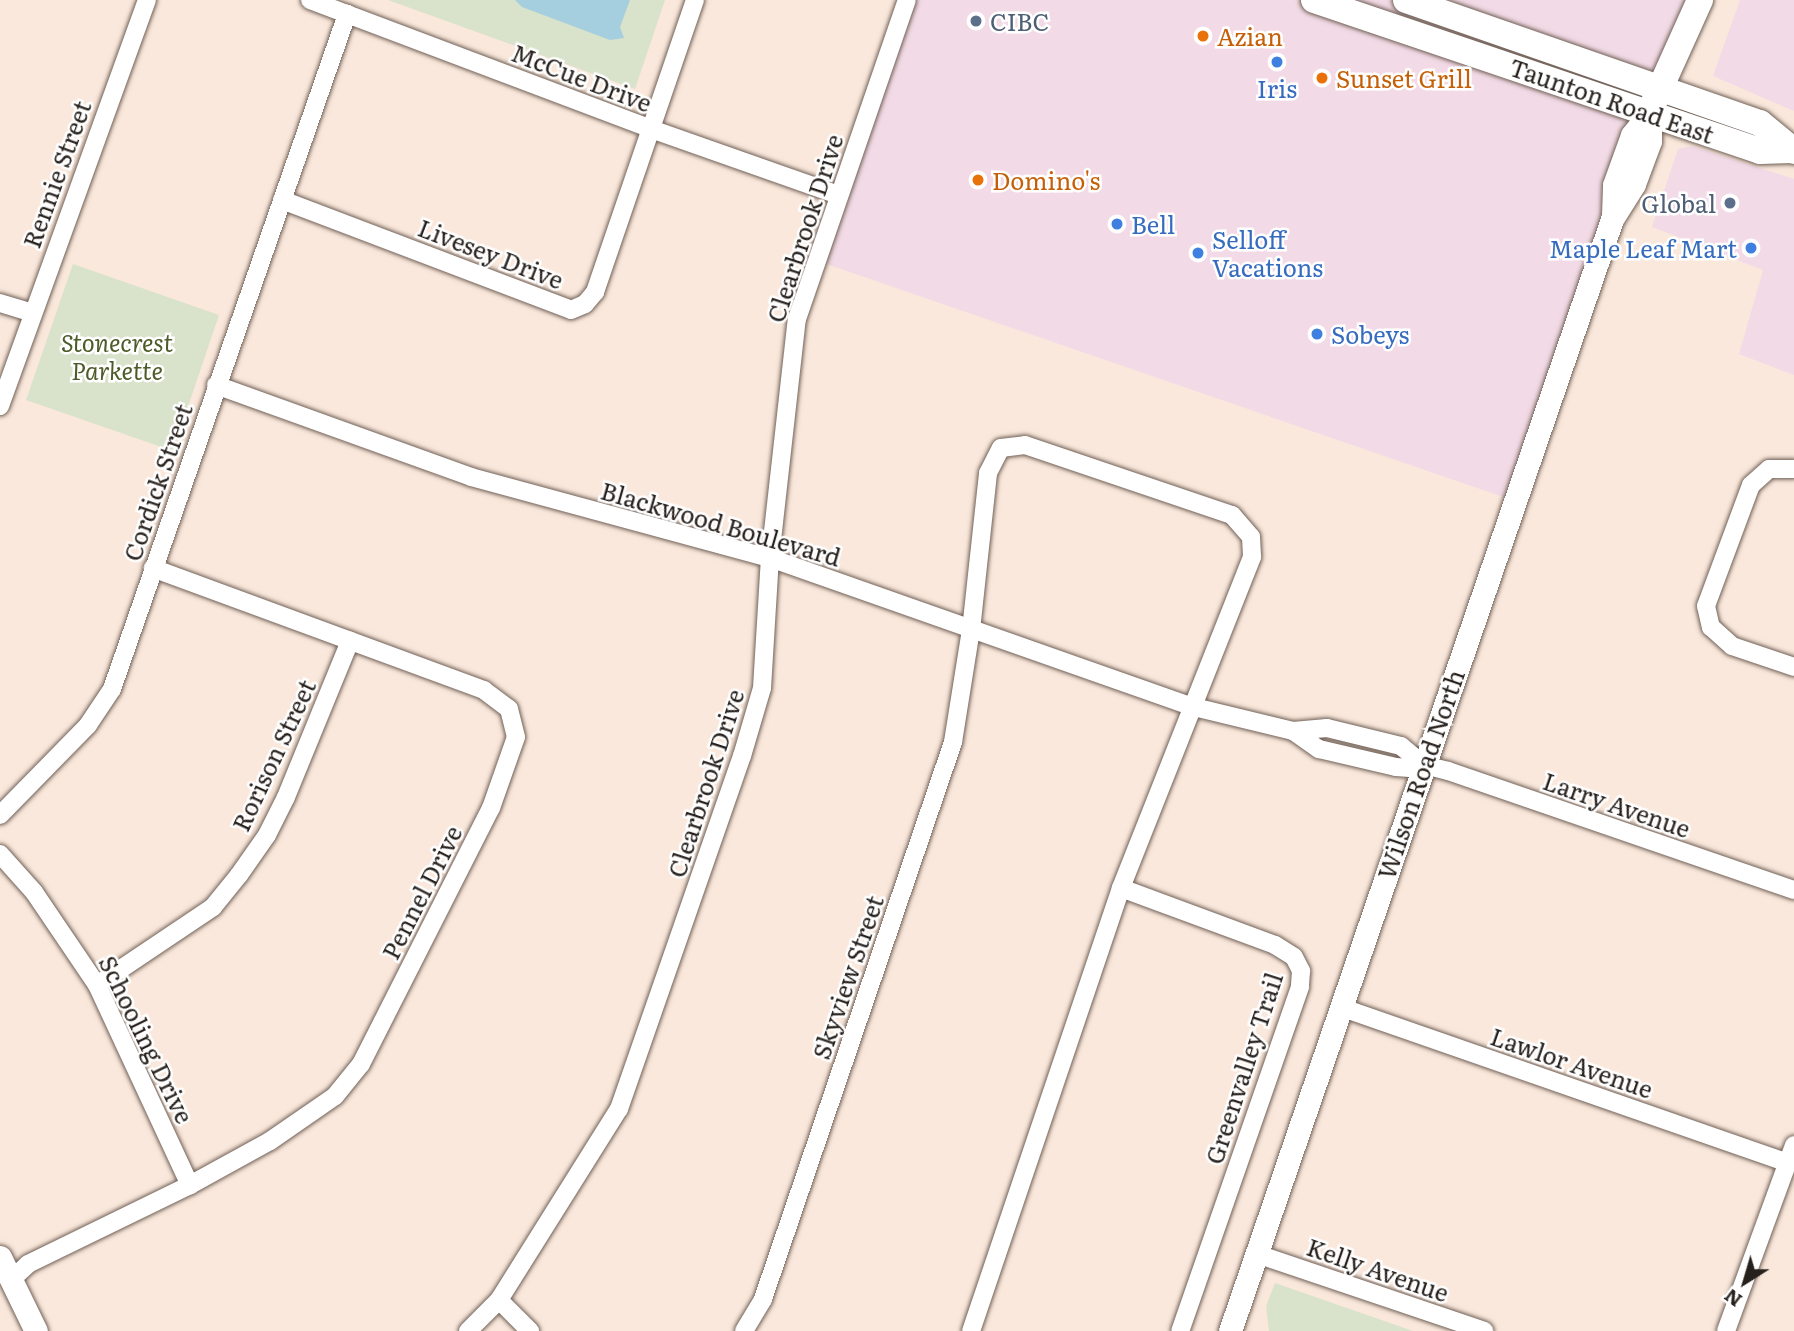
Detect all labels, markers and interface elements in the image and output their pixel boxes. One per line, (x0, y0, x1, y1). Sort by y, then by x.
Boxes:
place label: CIBC (990, 7, 1049, 35)
marker: CIBC (968, 13, 984, 29)
place label: Azian (1217, 22, 1283, 50)
marker: Azian (1195, 28, 1211, 44)
street label: McCue Drive (508, 37, 656, 117)
street label: Taunton Road East (1506, 52, 1718, 148)
marker: Iris (1269, 54, 1285, 70)
place label: Sunset Grill (1336, 64, 1472, 92)
marker: Sunset Grill (1314, 70, 1330, 86)
place label: Iris (1257, 74, 1297, 102)
street label: Rennie Street (16, 97, 96, 251)
street label: Clearbrook Drive (760, 130, 848, 326)
place label: Domino's (992, 166, 1100, 194)
marker: Domino's (970, 172, 986, 188)
place label: Global (1641, 189, 1716, 217)
marker: Global (1722, 195, 1738, 211)
place label: Bell (1131, 210, 1175, 238)
street label: Livesey Drive (414, 212, 568, 294)
marker: Bell (1109, 216, 1125, 232)
place label: Selloff Vacations (1212, 225, 1323, 281)
place label: Maple Leaf Mart (1549, 234, 1737, 262)
marker: Maple Leaf Mart (1743, 240, 1759, 256)
marker: Selloff Vacations (1190, 245, 1206, 261)
place label: Sobeys (1331, 320, 1409, 348)
marker: Sobeys (1309, 326, 1325, 342)
park label: Stonecrest Parkette (61, 328, 173, 384)
street label: Cordick Street (117, 400, 197, 564)
street label: Blackwood Boulevard (598, 475, 844, 571)
street label: Wilson Road North (1371, 665, 1469, 883)
street label: Rorison Street (225, 675, 321, 835)
street label: Clearbrook Drive (661, 685, 749, 881)
street label: Larry Avenue (1540, 765, 1694, 843)
street label: Pennel Drive (375, 820, 467, 964)
street label: Skyview Street (806, 891, 888, 1063)
street label: Schooling Drive (94, 951, 200, 1127)
street label: Greenvalley Trail (1198, 969, 1288, 1167)
street label: Lawlor Avenue (1487, 1021, 1657, 1103)
street label: Kelly Avenue (1303, 1231, 1453, 1307)
north arrow (1710, 1247, 1780, 1317)
text: N (1718, 1283, 1747, 1315)

